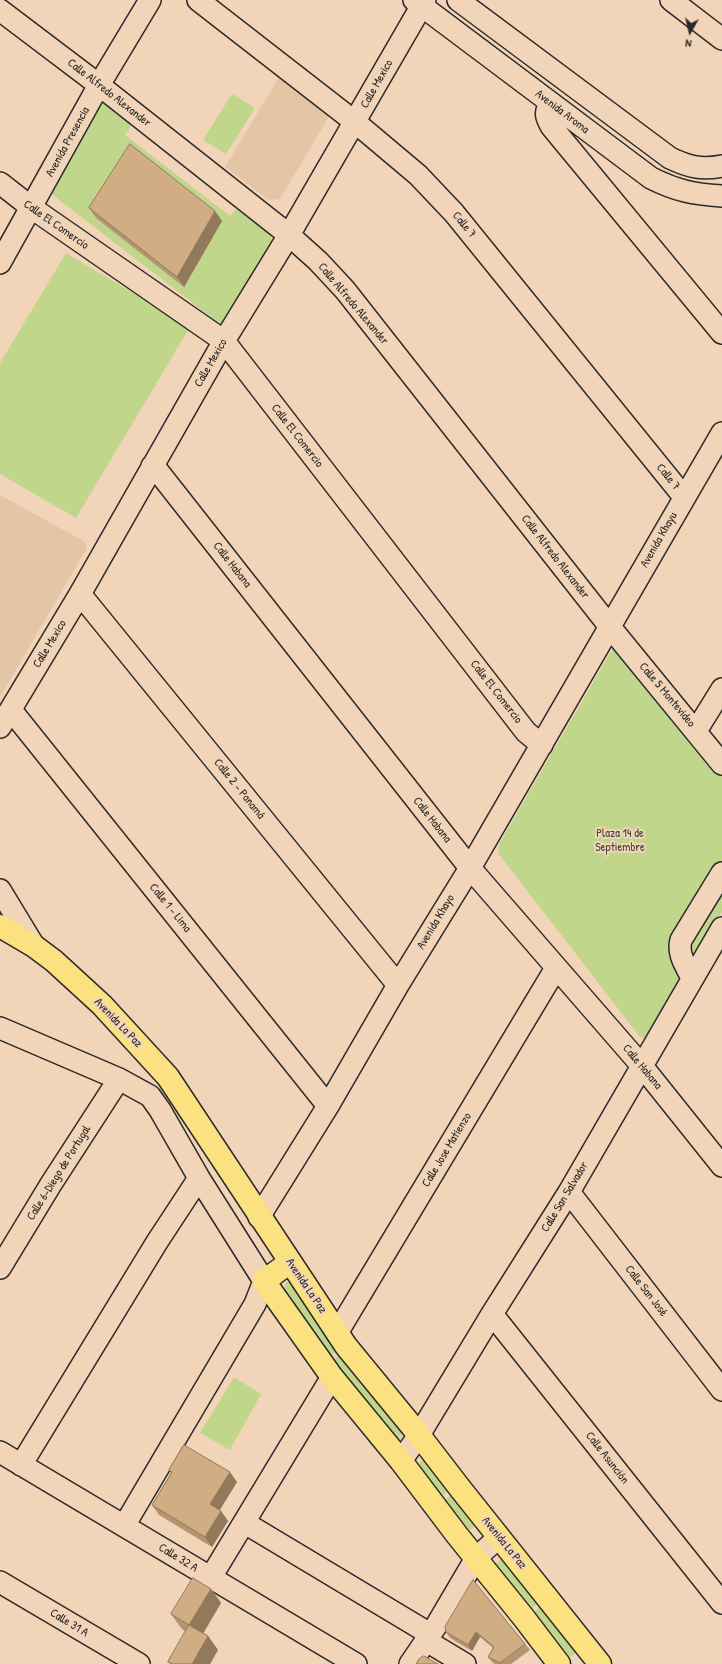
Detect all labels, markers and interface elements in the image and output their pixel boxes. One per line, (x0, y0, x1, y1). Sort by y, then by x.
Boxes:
north arrow (670, 12, 710, 52)
text: N (684, 37, 692, 51)
street label: Calle Alfredo Alexander (64, 56, 154, 130)
street label: Calle Mexico (358, 57, 396, 111)
street label: Avenida Aroma (532, 87, 592, 137)
street label: Avenida Presencia (43, 105, 93, 179)
street label: Calle El Comercio (21, 197, 91, 253)
street label: Calle 7 (449, 209, 479, 241)
street label: Calle Alfredo Alexander (315, 260, 391, 348)
street label: Calle Mexico (191, 336, 231, 390)
street label: Calle El Comercio (268, 401, 326, 471)
street label: Calle 7 (653, 461, 683, 493)
street label: Avenida Khayu (637, 510, 681, 570)
street label: Calle Alfredo Alexander (518, 512, 592, 602)
street label: Calle Habana (210, 539, 254, 591)
street label: Calle Mexico (30, 617, 70, 671)
street label: Calle El Comercio (467, 657, 525, 727)
street label: Calle 5 Montevideo (636, 660, 698, 730)
street label: Calle 2 - Panamá (210, 756, 268, 822)
street label: Calle Habana (410, 794, 454, 846)
park label: Plaza 14 de Septiembre (595, 827, 645, 855)
street label: Calle 1 - Lima (146, 881, 194, 935)
street label: Avenida Khayo (414, 892, 458, 952)
street label: Avenida La Paz (91, 995, 145, 1051)
street label: Calle Habana (619, 1042, 665, 1092)
street label: Calle Jose Matienzo (419, 1110, 475, 1190)
street label: Calle 6-Diego de Portugal (24, 1123, 94, 1223)
street label: Calle San Salvador (538, 1159, 592, 1235)
street label: Avenida La Paz (282, 1256, 330, 1316)
street label: Calle San José (622, 1263, 670, 1319)
street label: Calle Asunción (582, 1429, 632, 1487)
street label: Avenida La Paz (479, 1514, 529, 1572)
street label: Calle 32 A (156, 1541, 200, 1575)
street label: Calle 31 A (47, 1606, 91, 1640)

